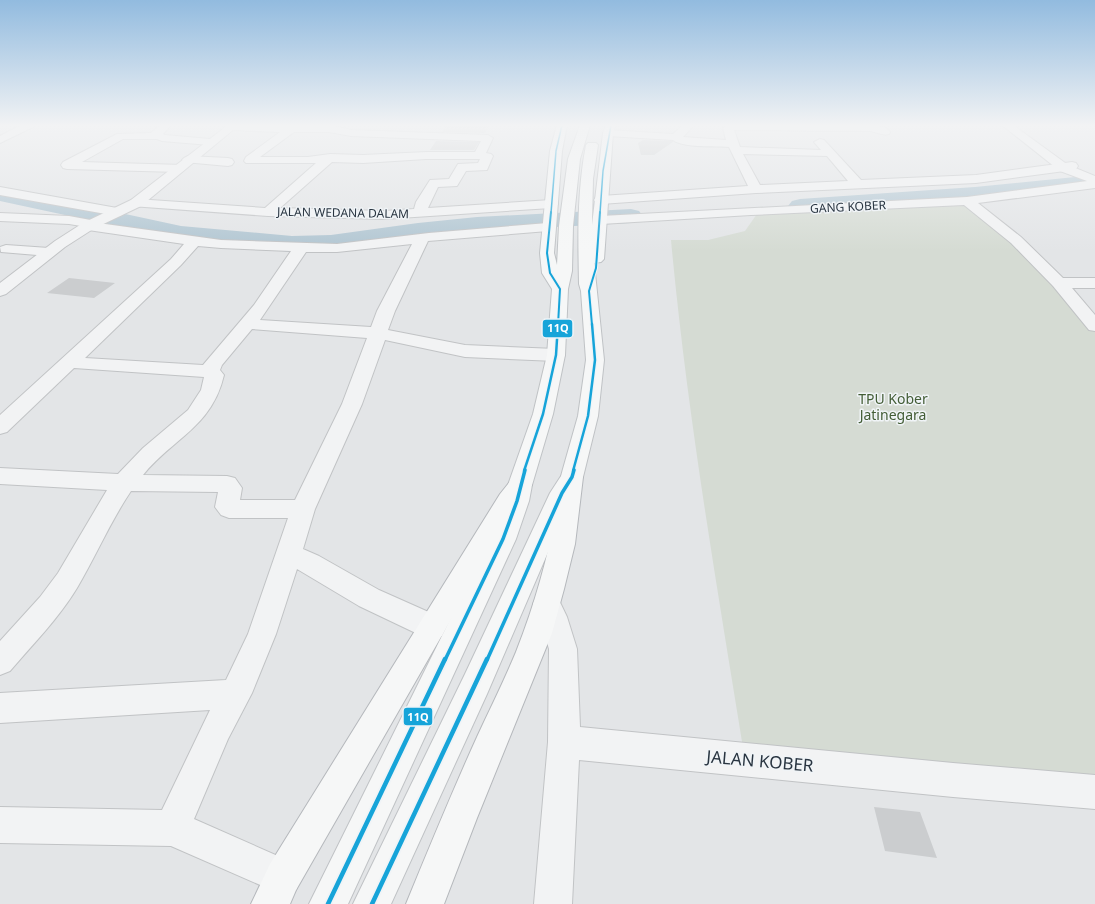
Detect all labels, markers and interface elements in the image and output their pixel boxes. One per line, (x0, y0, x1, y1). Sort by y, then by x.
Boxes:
street label: GANG KOBER (810, 196, 887, 217)
street label: JALAN WEDANA DALAM (276, 203, 409, 222)
line badge: 11Q (542, 319, 573, 338)
text: 11Q (547, 320, 569, 335)
park label: TPU Kober Jatinegara (858, 389, 928, 424)
line badge: 11Q (403, 707, 433, 726)
text: 11Q (407, 709, 429, 724)
street label: JALAN KOBER (704, 744, 815, 777)

